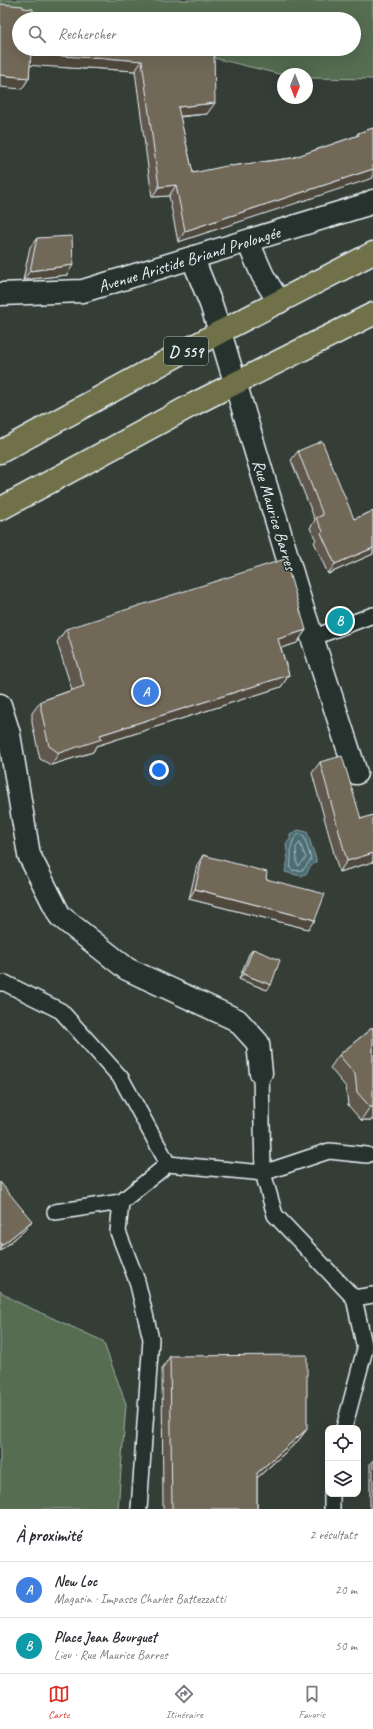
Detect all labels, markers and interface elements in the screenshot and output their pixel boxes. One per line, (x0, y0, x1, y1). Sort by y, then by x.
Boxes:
search box (12, 12, 361, 56)
icon: search (26, 23, 48, 45)
text: Rechercher (58, 25, 116, 44)
north arrow (277, 68, 313, 104)
street label: Avenue Aristide Briand Prolongée (96, 221, 284, 297)
road number: D 559 (164, 337, 208, 365)
street label: Rue Maurice Barres (248, 457, 302, 574)
pin: B (327, 606, 353, 636)
pin: A (133, 677, 159, 707)
your location (149, 760, 169, 780)
map controls (325, 1425, 361, 1497)
button: locate (325, 1425, 361, 1461)
button: layers (325, 1461, 361, 1497)
text: À proximité (16, 1525, 81, 1546)
text: 2 résultats (309, 1527, 357, 1543)
text: New Loc (54, 1572, 97, 1591)
text: A (26, 1582, 32, 1598)
text: 20 m (335, 1582, 357, 1598)
text: Magasin · Impasse Charles Battezzatti (54, 1591, 225, 1607)
text: Place Jean Bourguet (54, 1628, 157, 1647)
text: B (26, 1638, 32, 1654)
text: 50 m (335, 1638, 357, 1654)
text: Lieu · Rue Maurice Barres (54, 1647, 168, 1663)
tab: Carte (48, 1683, 70, 1721)
tab: Itinéraire (166, 1683, 203, 1721)
tab: Favoris (299, 1683, 325, 1721)

